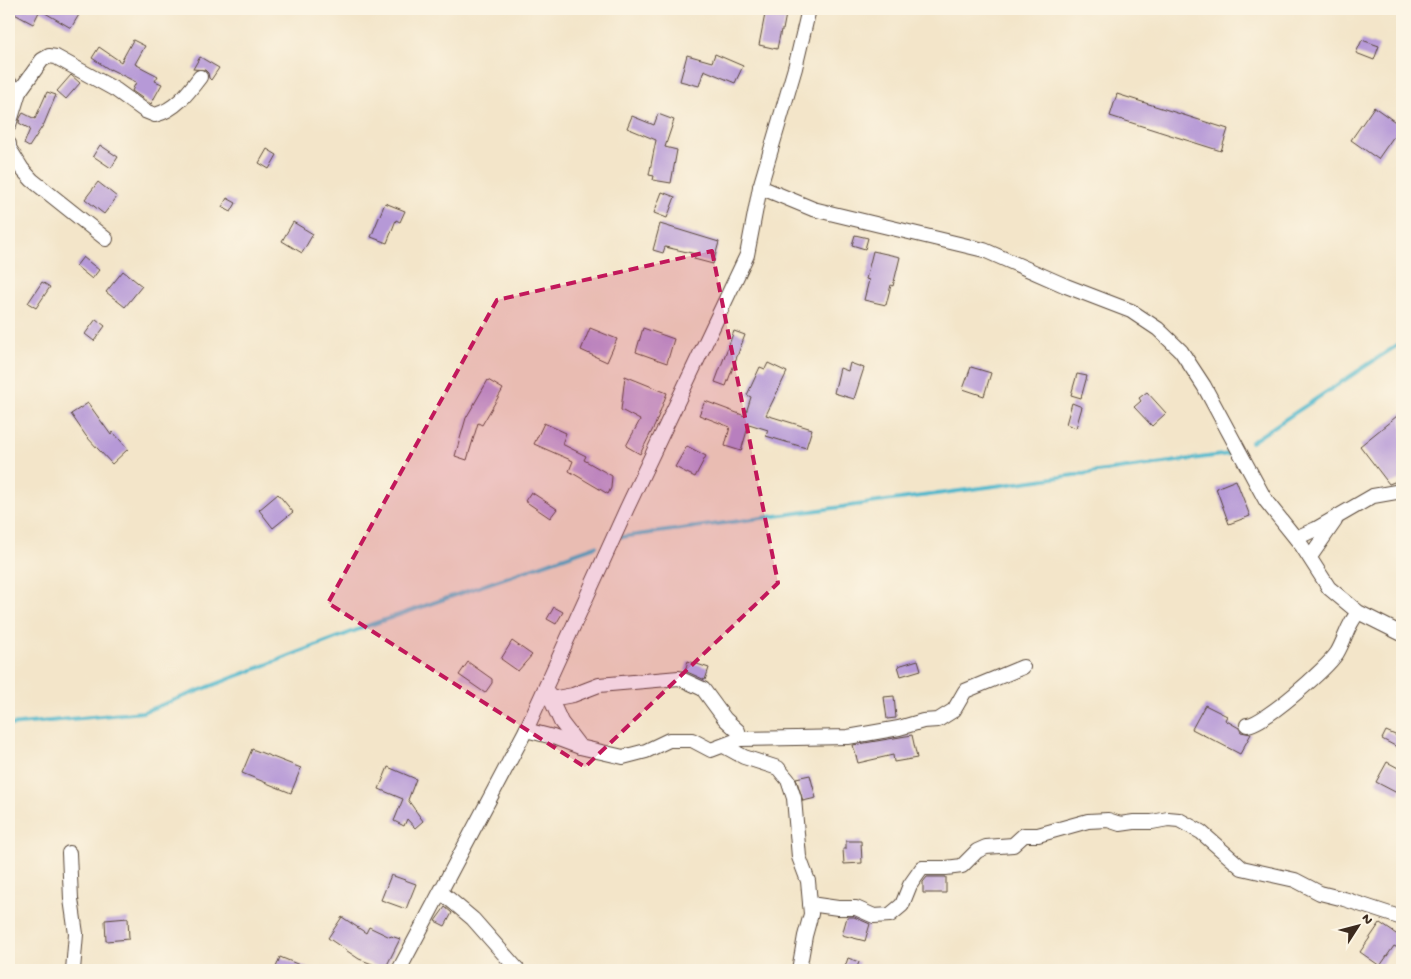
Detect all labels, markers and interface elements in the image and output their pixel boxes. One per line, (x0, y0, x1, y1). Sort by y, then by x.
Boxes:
north arrow (1334, 902, 1384, 952)
text: N (1357, 911, 1376, 929)

